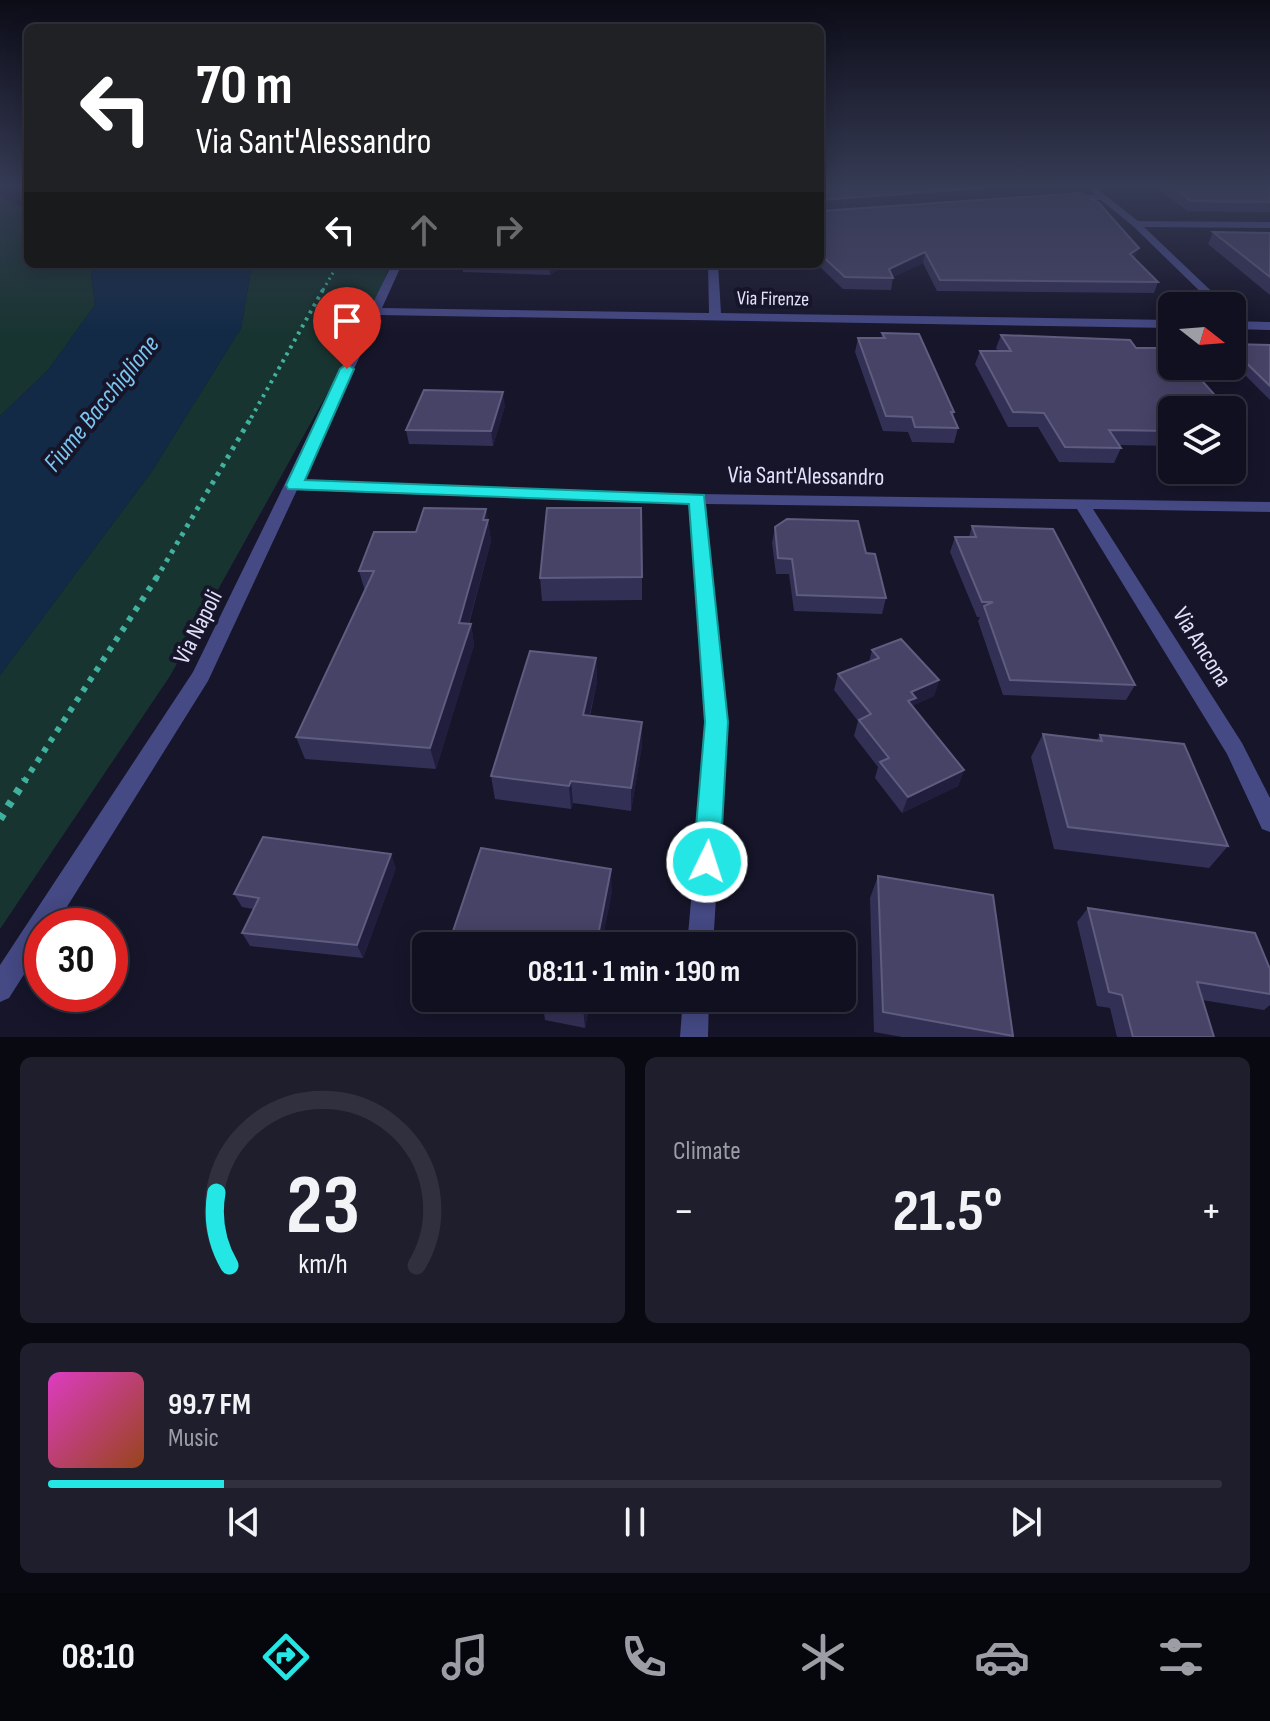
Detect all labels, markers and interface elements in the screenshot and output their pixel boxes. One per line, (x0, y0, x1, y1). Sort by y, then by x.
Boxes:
text: 70 m (196, 53, 293, 120)
icon: left (64, 56, 168, 160)
text: Via Sant'Alessandro (196, 121, 431, 164)
icon: left (318, 208, 362, 252)
icon: ahead (402, 208, 446, 252)
icon: right (486, 208, 530, 252)
street label: Via Firenze (737, 286, 809, 312)
pin (313, 287, 381, 369)
north arrow (1158, 292, 1246, 380)
map controls (1158, 292, 1246, 484)
icon: arrive (325, 299, 369, 343)
water label: Fiume Bacchiglione (38, 330, 166, 478)
button: layers (1158, 396, 1246, 484)
street label: Via Sant'Alessandro (727, 460, 885, 492)
street label: Via Napoli (167, 585, 229, 669)
street label: Via Ancona (1166, 602, 1238, 692)
position arrow (665, 820, 749, 904)
speed limit sign: 30 (24, 908, 128, 1012)
text: 08:11 · 1 min · 190 m (528, 954, 740, 990)
text: Climate (673, 1136, 741, 1167)
text: 23 (286, 1157, 359, 1257)
text: 21.5° (892, 1176, 1003, 1248)
text: − (673, 1185, 695, 1238)
text: + (1200, 1185, 1222, 1238)
text: km/h (298, 1247, 347, 1282)
text: 99.7 FM (168, 1387, 251, 1423)
text: Music (168, 1423, 219, 1454)
icon: previous (222, 1500, 266, 1544)
icon: pause (613, 1500, 657, 1544)
icon: next (1004, 1500, 1048, 1544)
icon: directions (258, 1629, 314, 1685)
icon: music (437, 1629, 493, 1685)
icon: phone (616, 1629, 672, 1685)
icon: climate (795, 1629, 851, 1685)
icon: car (974, 1629, 1030, 1685)
icon: filters (1153, 1629, 1209, 1685)
text: 08:10 (61, 1636, 135, 1679)

